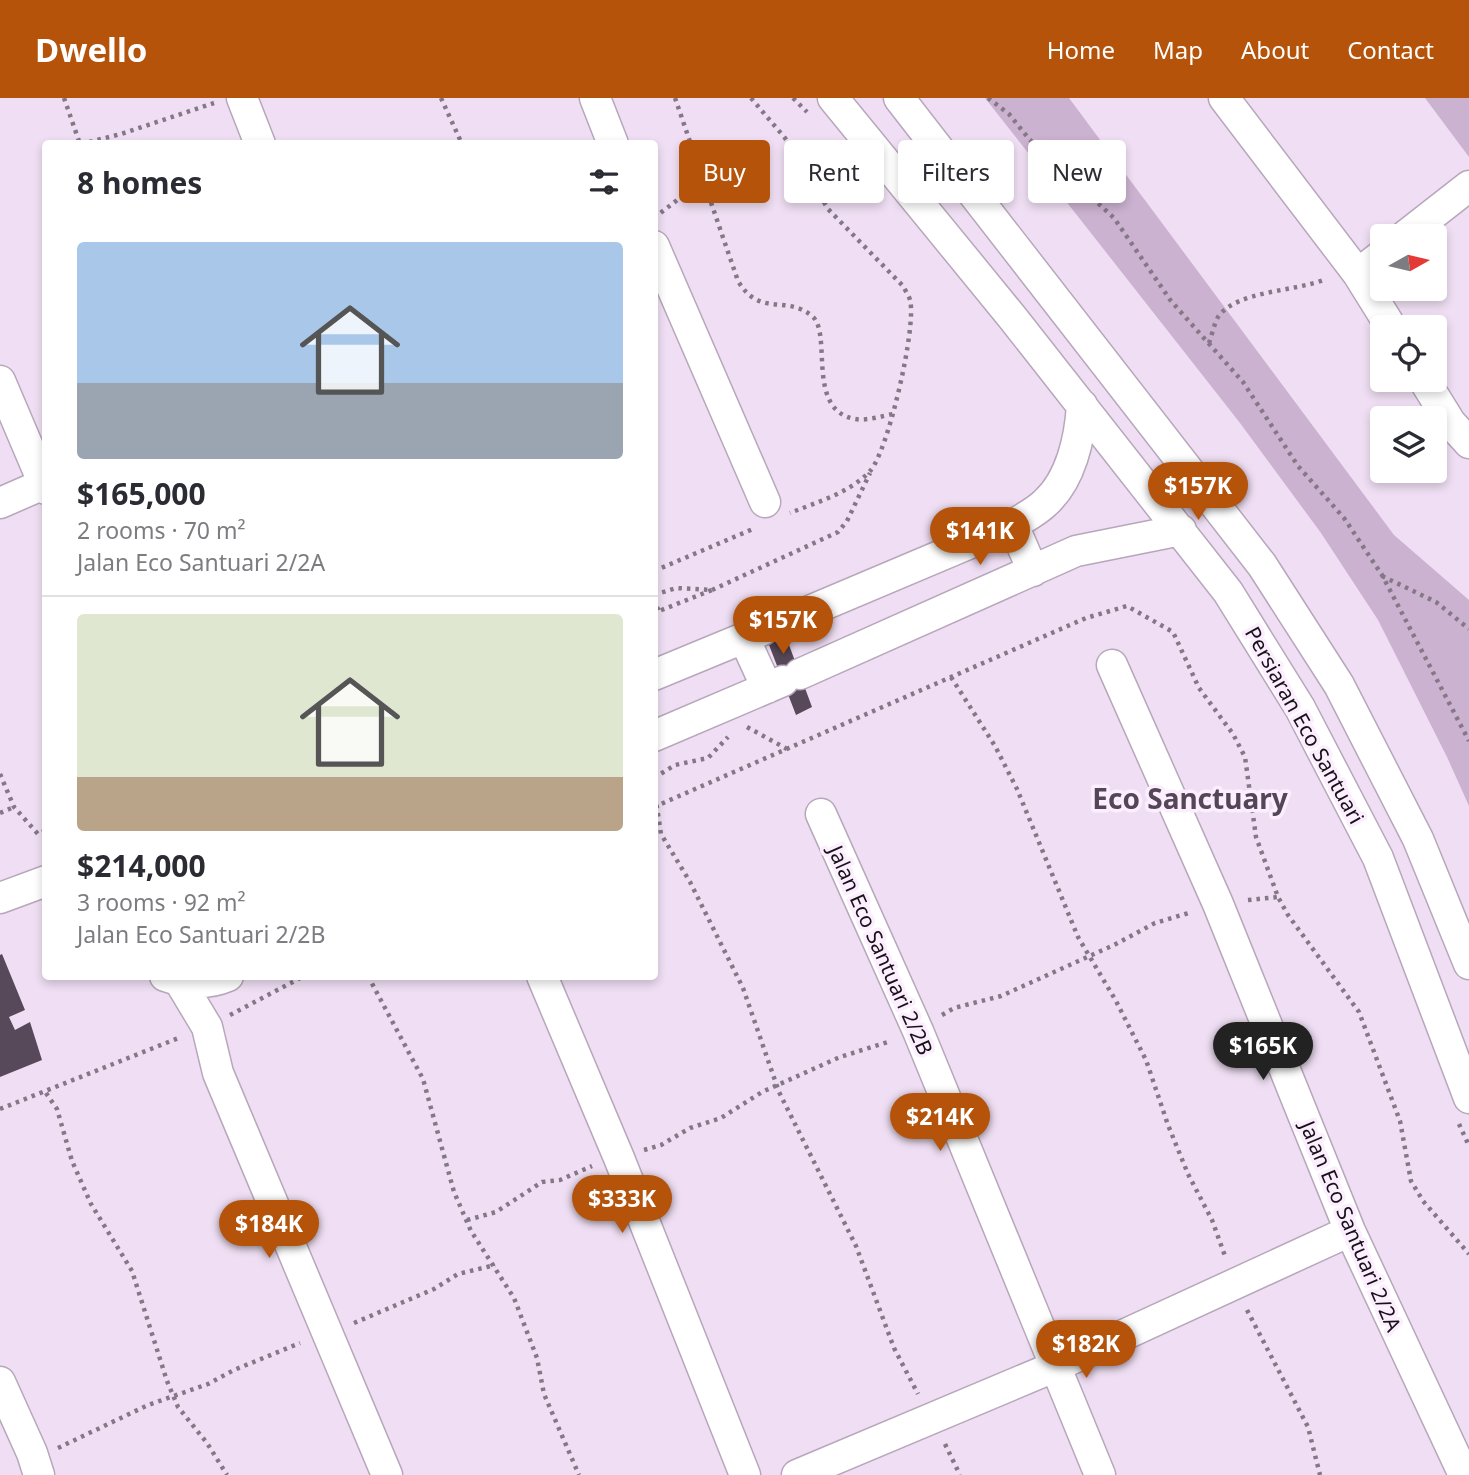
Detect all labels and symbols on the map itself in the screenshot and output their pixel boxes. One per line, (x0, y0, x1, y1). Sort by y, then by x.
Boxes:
north arrow (1370, 224, 1447, 301)
pin: $157K (1149, 462, 1247, 522)
pin: $141K (931, 508, 1029, 567)
pin: $157K (734, 596, 832, 656)
street label: Persiaran Eco Santuari (1239, 621, 1371, 829)
district label: Eco Sanctuary (1092, 779, 1288, 817)
street label: Jalan Eco Santuari 2/2B (821, 839, 940, 1059)
pin: $165K (1214, 1023, 1312, 1082)
pin: $214K (891, 1094, 989, 1153)
street label: Jalan Eco Santuari 2/2A (1293, 1114, 1408, 1336)
pin: $333K (573, 1176, 671, 1235)
pin: $184K (220, 1200, 318, 1260)
pin: $182K (1037, 1320, 1135, 1380)

